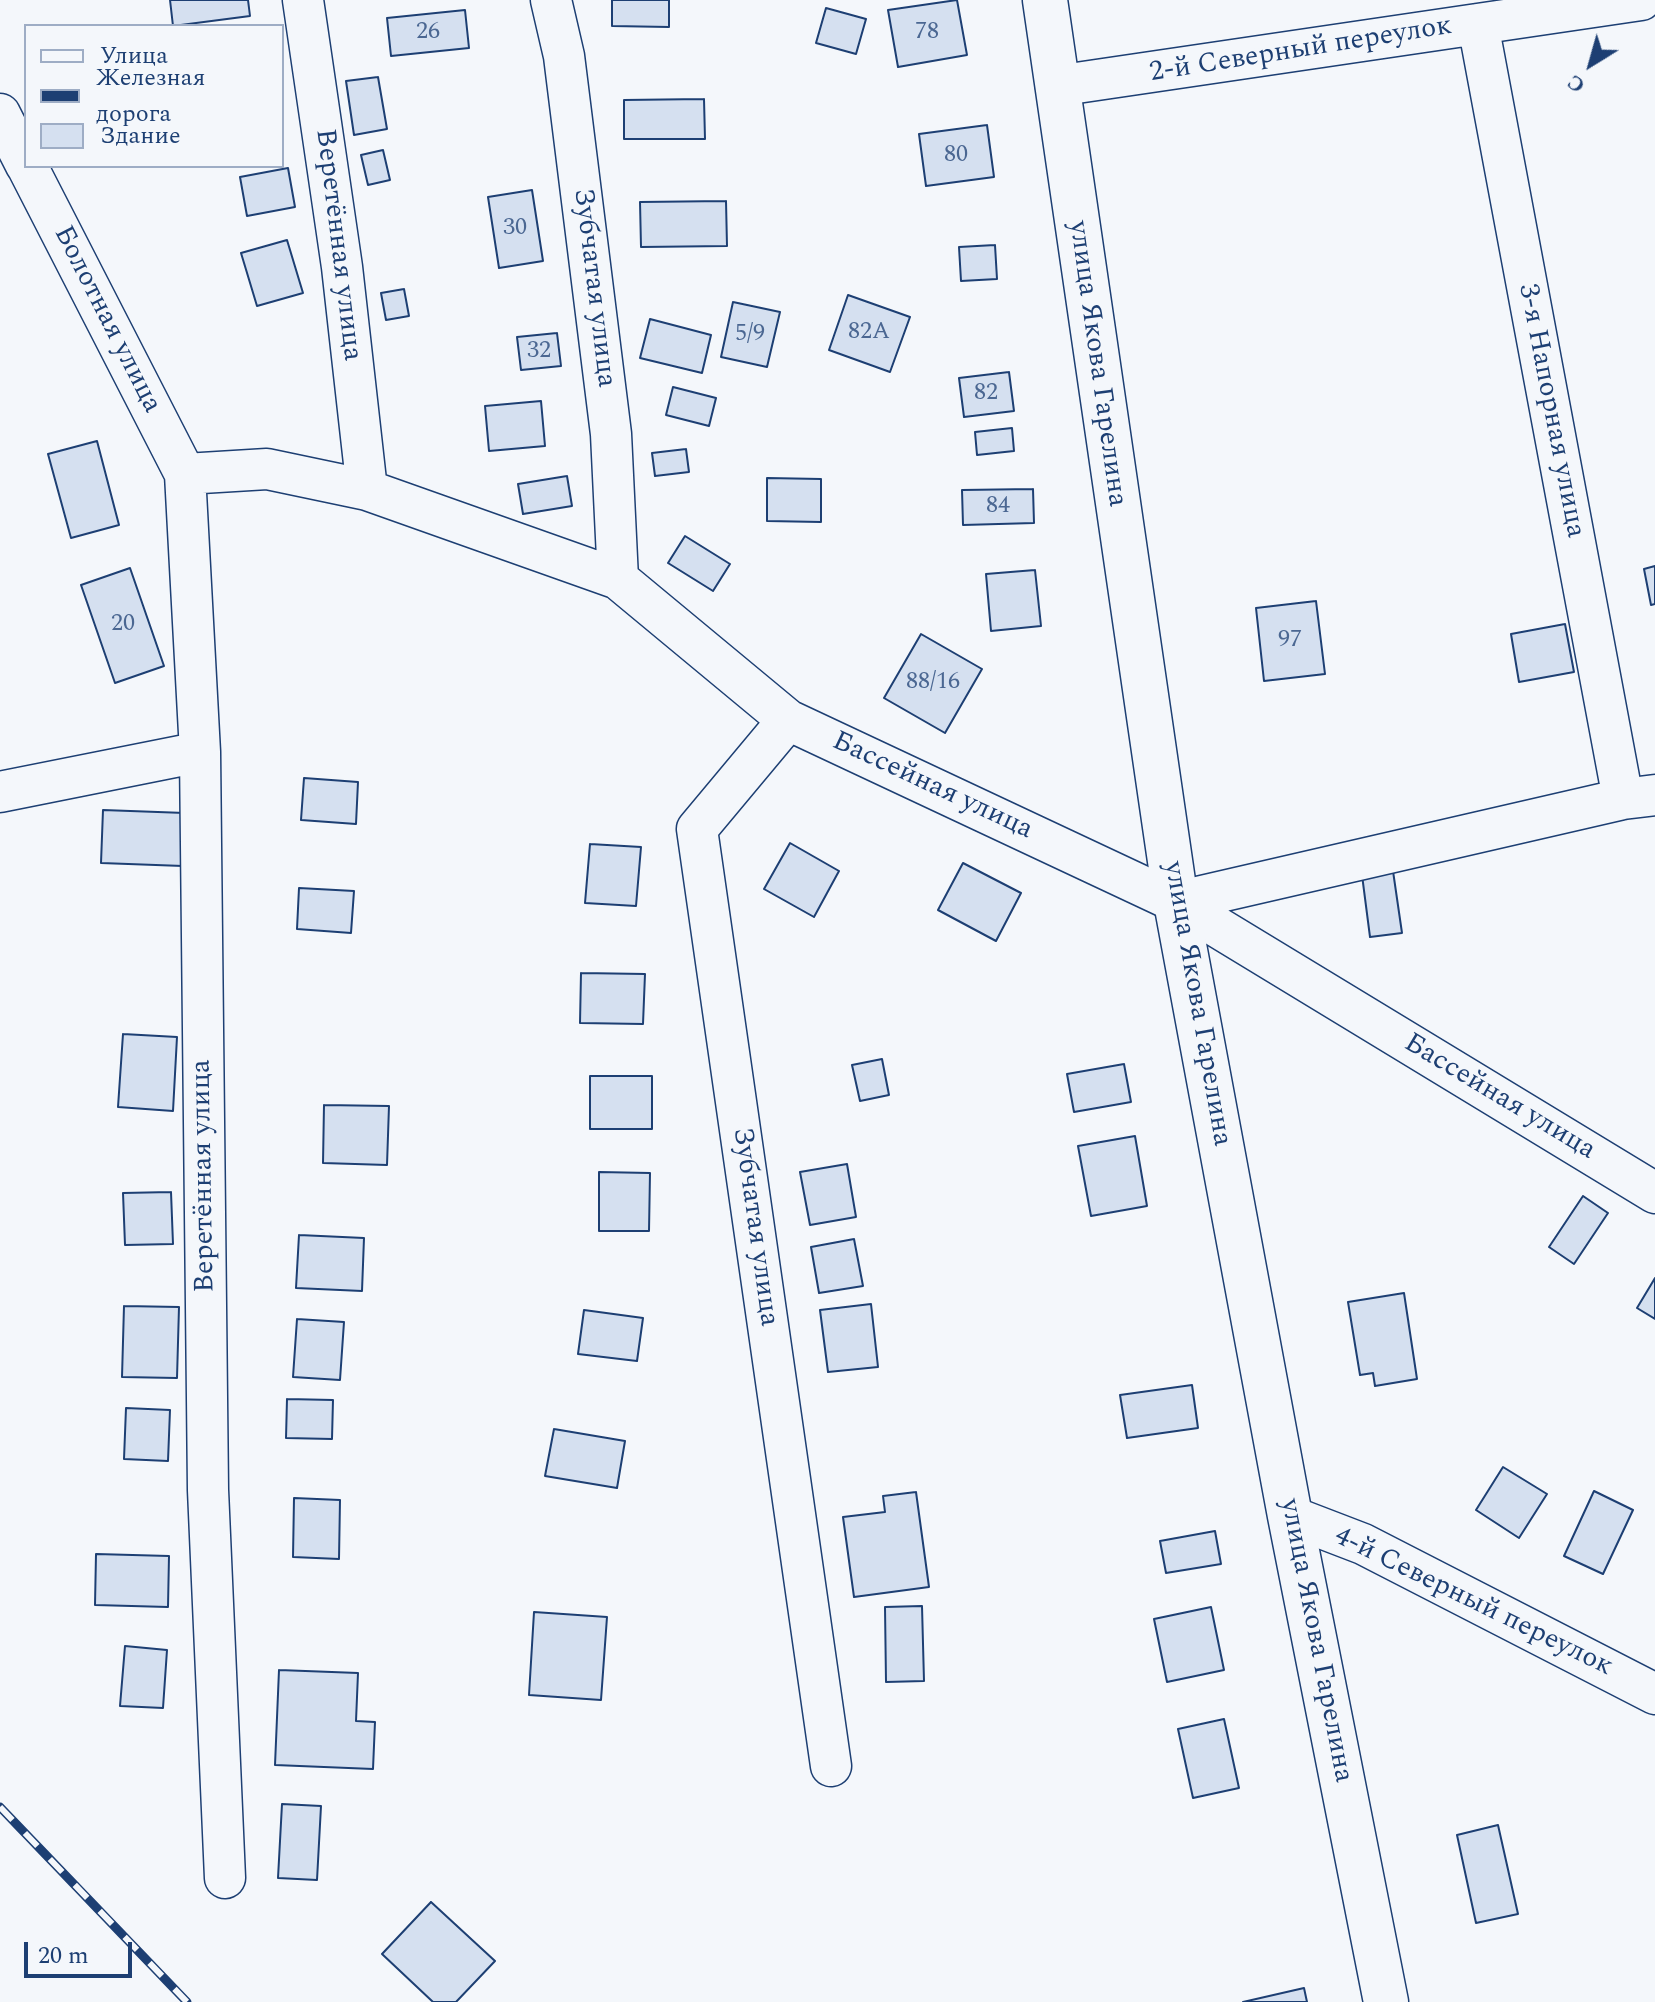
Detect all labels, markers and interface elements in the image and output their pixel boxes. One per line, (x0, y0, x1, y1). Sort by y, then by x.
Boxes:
street label: 2-й Северный переулок (1148, 11, 1454, 91)
house number: 26 (416, 19, 440, 47)
house number: 78 (915, 19, 939, 47)
legend (24, 24, 284, 168)
north arrow (1551, 24, 1631, 104)
text: Улица (100, 38, 168, 74)
text: Железная дорога (96, 60, 205, 132)
text: С (1560, 66, 1592, 101)
text: Здание (100, 118, 181, 154)
street label: Веретённая улица (306, 127, 368, 363)
house number: 80 (944, 142, 968, 170)
street label: Зубчатая улица (564, 186, 622, 390)
house number: 30 (503, 215, 527, 243)
street label: улица Якова Гарелина (1059, 219, 1133, 509)
street label: Болотная улица (44, 221, 168, 419)
street label: 3-я Напорная улица (1509, 281, 1591, 541)
house number: 82А (848, 319, 890, 347)
house number: 5/9 (735, 321, 765, 349)
house number: 32 (527, 338, 551, 366)
house number: 82 (974, 380, 998, 408)
house number: 84 (986, 493, 1010, 521)
house number: 20 (111, 611, 135, 639)
house number: 97 (1278, 627, 1302, 655)
house number: 88/16 (906, 669, 960, 697)
street label: Бассейная улица (826, 726, 1038, 848)
street label: улица Якова Гарелина (1154, 859, 1238, 1149)
street label: Бассейная улица (1397, 1028, 1601, 1168)
street label: Веретённая улица (186, 1059, 224, 1293)
street label: Зубчатая улица (723, 1125, 785, 1329)
street label: улица Якова Гарелина (1271, 1496, 1359, 1786)
street label: 4-й Северный переулок (1328, 1521, 1618, 1685)
scale bar (28, 1926, 136, 1976)
text: 20 m (38, 1938, 89, 1974)

